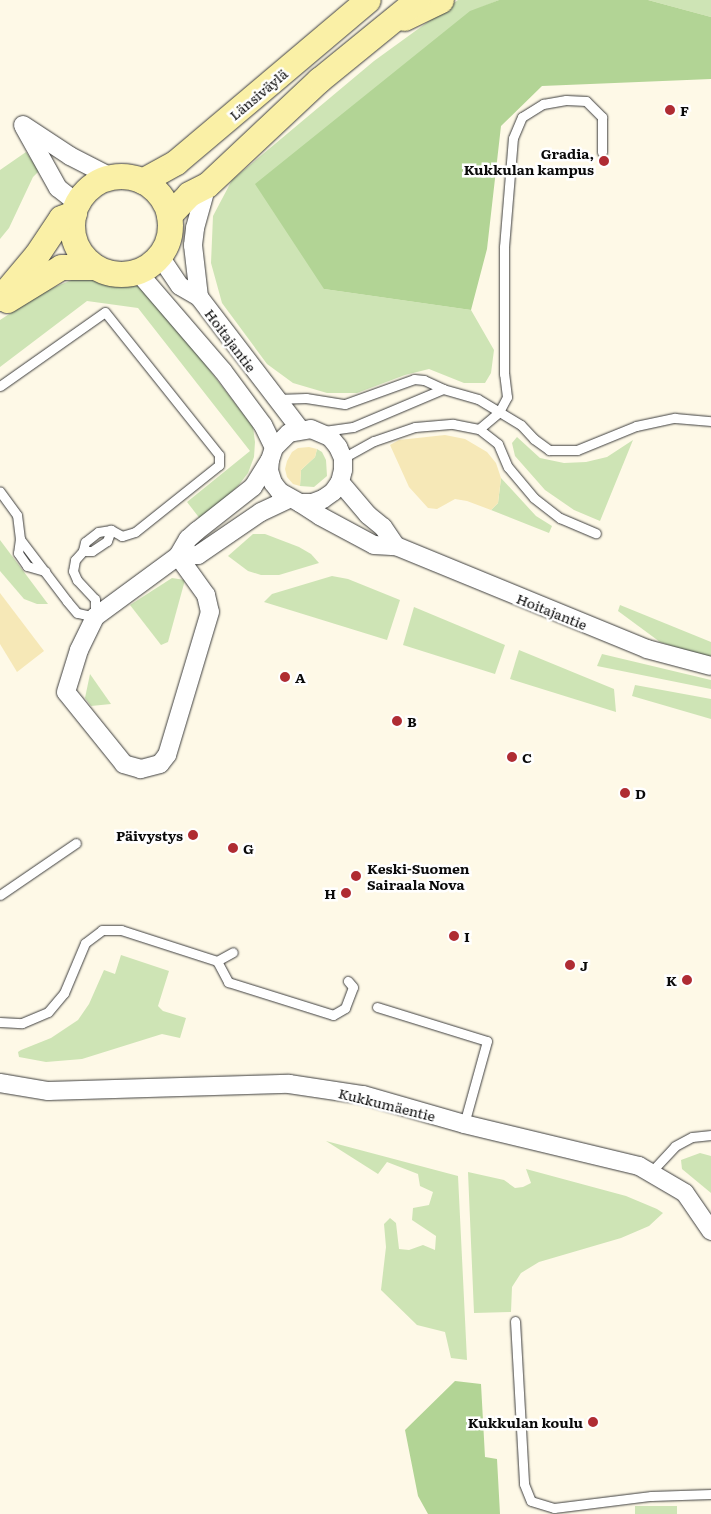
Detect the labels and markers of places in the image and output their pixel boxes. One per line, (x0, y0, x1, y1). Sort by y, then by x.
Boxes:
place label: F (680, 102, 689, 118)
marker: F (664, 104, 676, 116)
place label: Gradia, Kukkulan kampus (464, 145, 594, 178)
marker: Gradia, Kukkulan kampus (598, 155, 610, 167)
place label: A (295, 669, 306, 685)
marker: A (279, 671, 291, 683)
place label: B (407, 713, 417, 729)
marker: B (391, 715, 403, 727)
place label: C (522, 749, 532, 765)
marker: C (506, 751, 518, 763)
place label: D (635, 785, 646, 801)
marker: D (619, 787, 631, 799)
place label: Päivystys (116, 827, 183, 843)
marker: Päivystys (187, 829, 199, 841)
place label: G (243, 840, 254, 856)
marker: G (227, 842, 239, 854)
place label: Keski-Suomen Sairaala Nova (367, 860, 470, 892)
marker: Keski-Suomen Sairaala Nova (349, 869, 363, 883)
place label: H (324, 885, 336, 901)
marker: H (340, 887, 352, 899)
place label: I (464, 928, 470, 944)
marker: I (448, 930, 460, 942)
place label: J (580, 957, 588, 973)
marker: J (564, 959, 576, 971)
place label: K (666, 972, 677, 988)
marker: K (681, 974, 693, 986)
place label: Kukkulan koulu (468, 1414, 583, 1430)
marker: Kukkulan koulu (587, 1416, 599, 1428)

